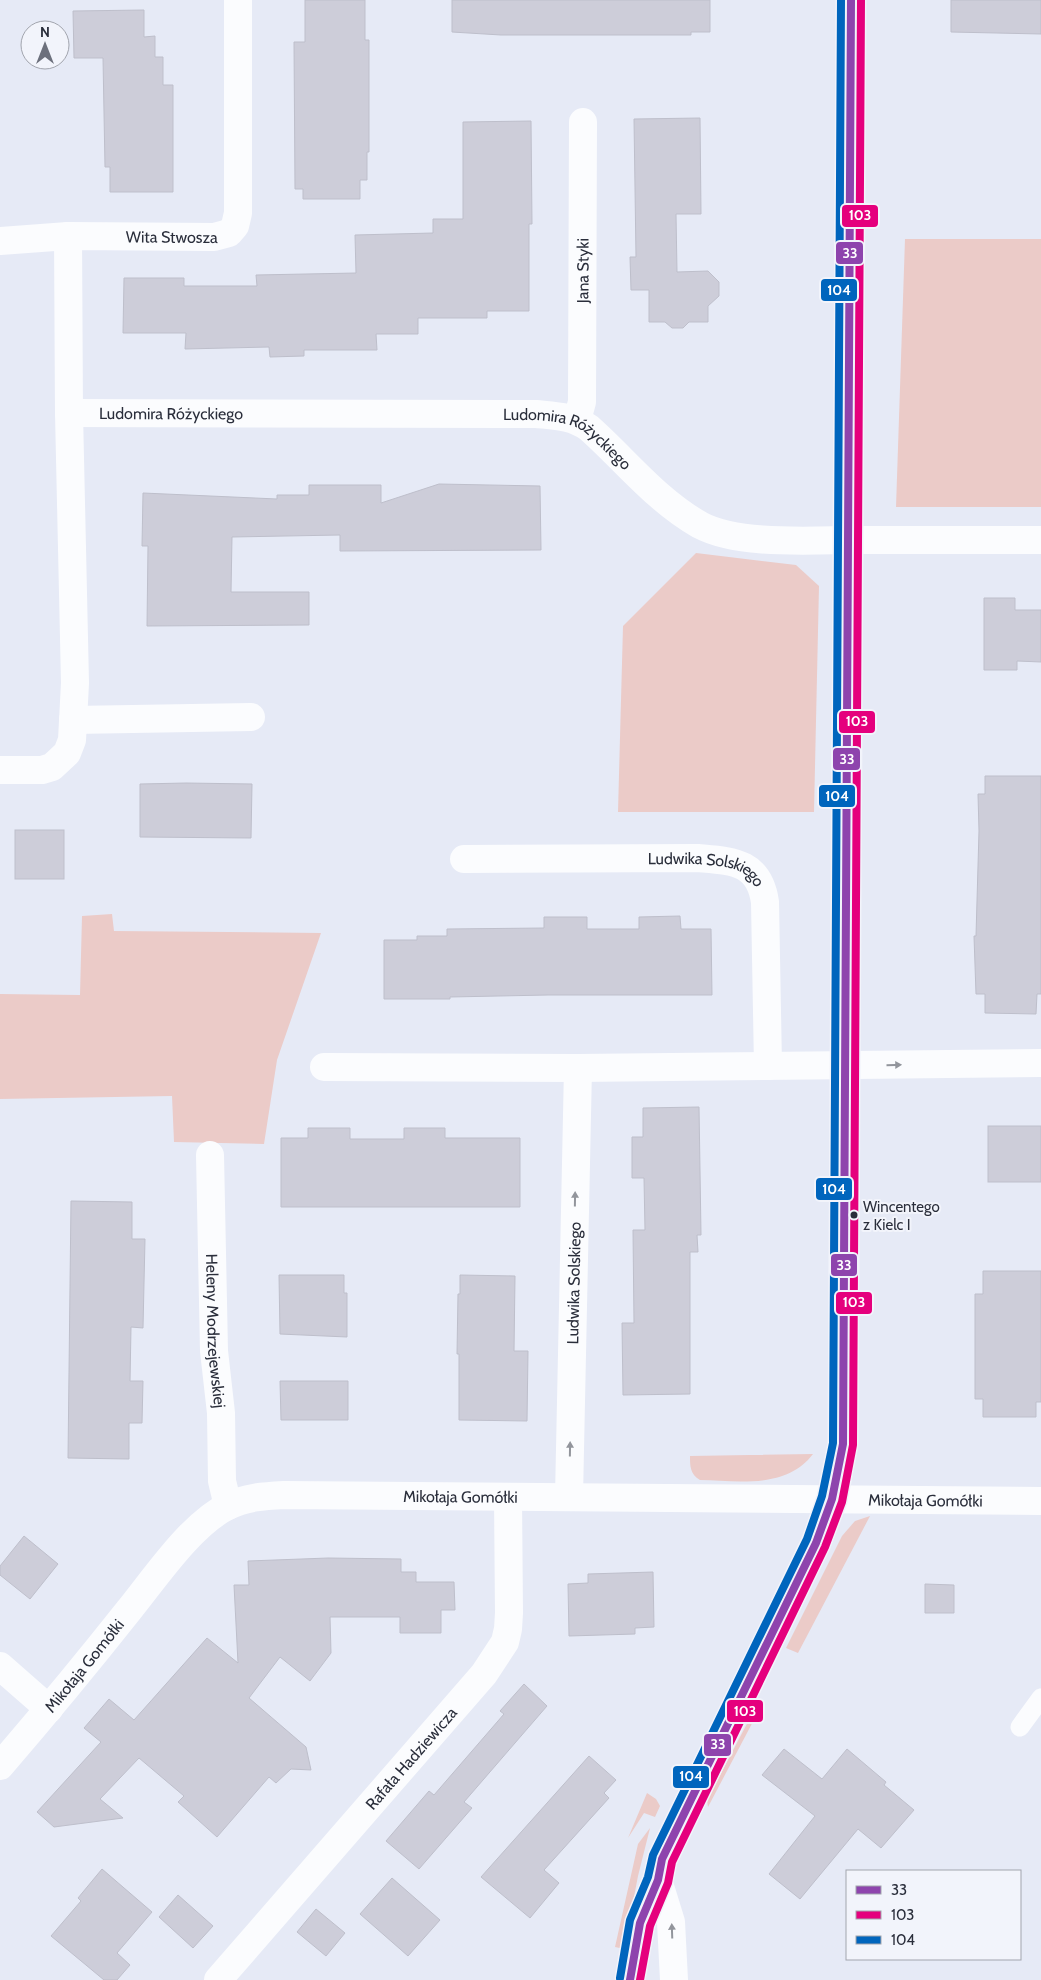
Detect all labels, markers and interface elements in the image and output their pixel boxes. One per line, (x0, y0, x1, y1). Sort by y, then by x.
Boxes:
north arrow (20, 20, 70, 70)
text: N (40, 23, 50, 41)
line badge: 103 (841, 204, 879, 228)
text: 103 (849, 206, 871, 224)
street label: Wita Stwosza (126, 227, 218, 247)
street label: Jana Styki (573, 238, 593, 304)
line badge: 33 (835, 241, 864, 265)
text: 33 (842, 244, 858, 262)
line badge: 104 (820, 278, 858, 302)
text: 104 (827, 281, 851, 299)
street label: Ludomira Różyckiego (99, 404, 243, 423)
street label: Ludomira Różyckiego (503, 405, 635, 474)
line badge: 103 (838, 710, 876, 734)
text: 103 (846, 712, 868, 730)
line badge: 33 (832, 747, 861, 771)
text: 33 (839, 750, 855, 768)
line badge: 104 (818, 784, 856, 808)
text: 104 (825, 787, 849, 805)
street label: Ludwika Solskiego (648, 849, 769, 890)
one-way arrow (887, 1061, 903, 1069)
line badge: 104 (815, 1177, 853, 1201)
text: 104 (822, 1180, 846, 1198)
one-way arrow (571, 1191, 579, 1207)
place label: Wincentego z Kielc I (863, 1198, 940, 1234)
marker: Wincentego z Kielc I (849, 1210, 859, 1220)
street label: Ludwika Solskiego (563, 1221, 585, 1345)
street label: Heleny Modrzejewskiej (202, 1253, 229, 1409)
line badge: 33 (830, 1253, 858, 1277)
text: 33 (836, 1256, 852, 1274)
line badge: 103 (835, 1291, 873, 1315)
text: 103 (843, 1293, 865, 1311)
one-way arrow (567, 1440, 575, 1456)
street label: Mikołaja Gomółki (403, 1487, 518, 1507)
street label: Mikołaja Gomółki (868, 1491, 983, 1511)
street label: Mikołaja Gomółki (41, 1615, 128, 1716)
line badge: 103 (726, 1699, 764, 1723)
text: 103 (734, 1702, 756, 1720)
street label: Rafała Hadziewicza (362, 1703, 461, 1814)
line badge: 33 (703, 1733, 732, 1757)
text: 33 (710, 1735, 726, 1753)
line badge: 104 (672, 1765, 710, 1789)
text: 104 (679, 1767, 703, 1785)
legend (846, 1870, 1021, 1960)
text: 33 (891, 1881, 907, 1899)
text: 103 (891, 1906, 914, 1924)
one-way arrow (667, 1923, 675, 1939)
text: 104 (891, 1931, 915, 1949)

